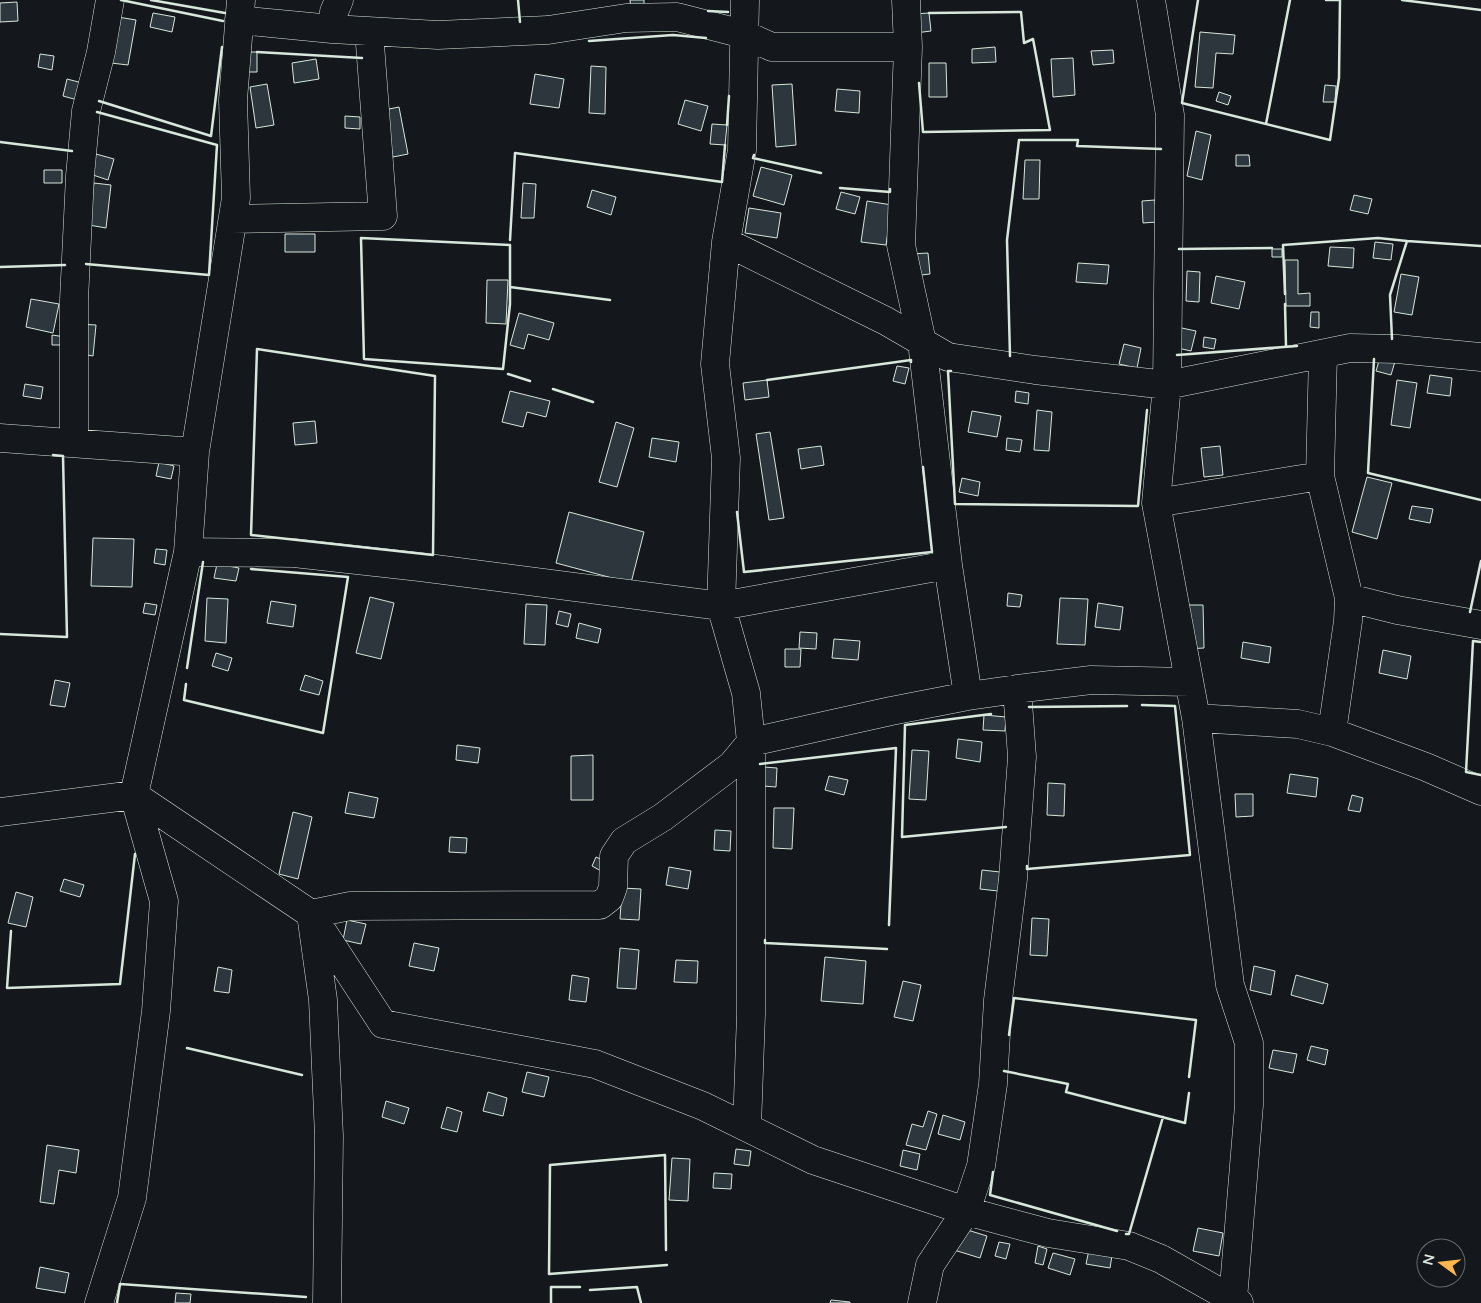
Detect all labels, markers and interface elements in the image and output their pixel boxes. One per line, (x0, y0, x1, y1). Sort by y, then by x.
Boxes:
north arrow (1416, 1238, 1466, 1288)
text: N (1418, 1252, 1439, 1267)

